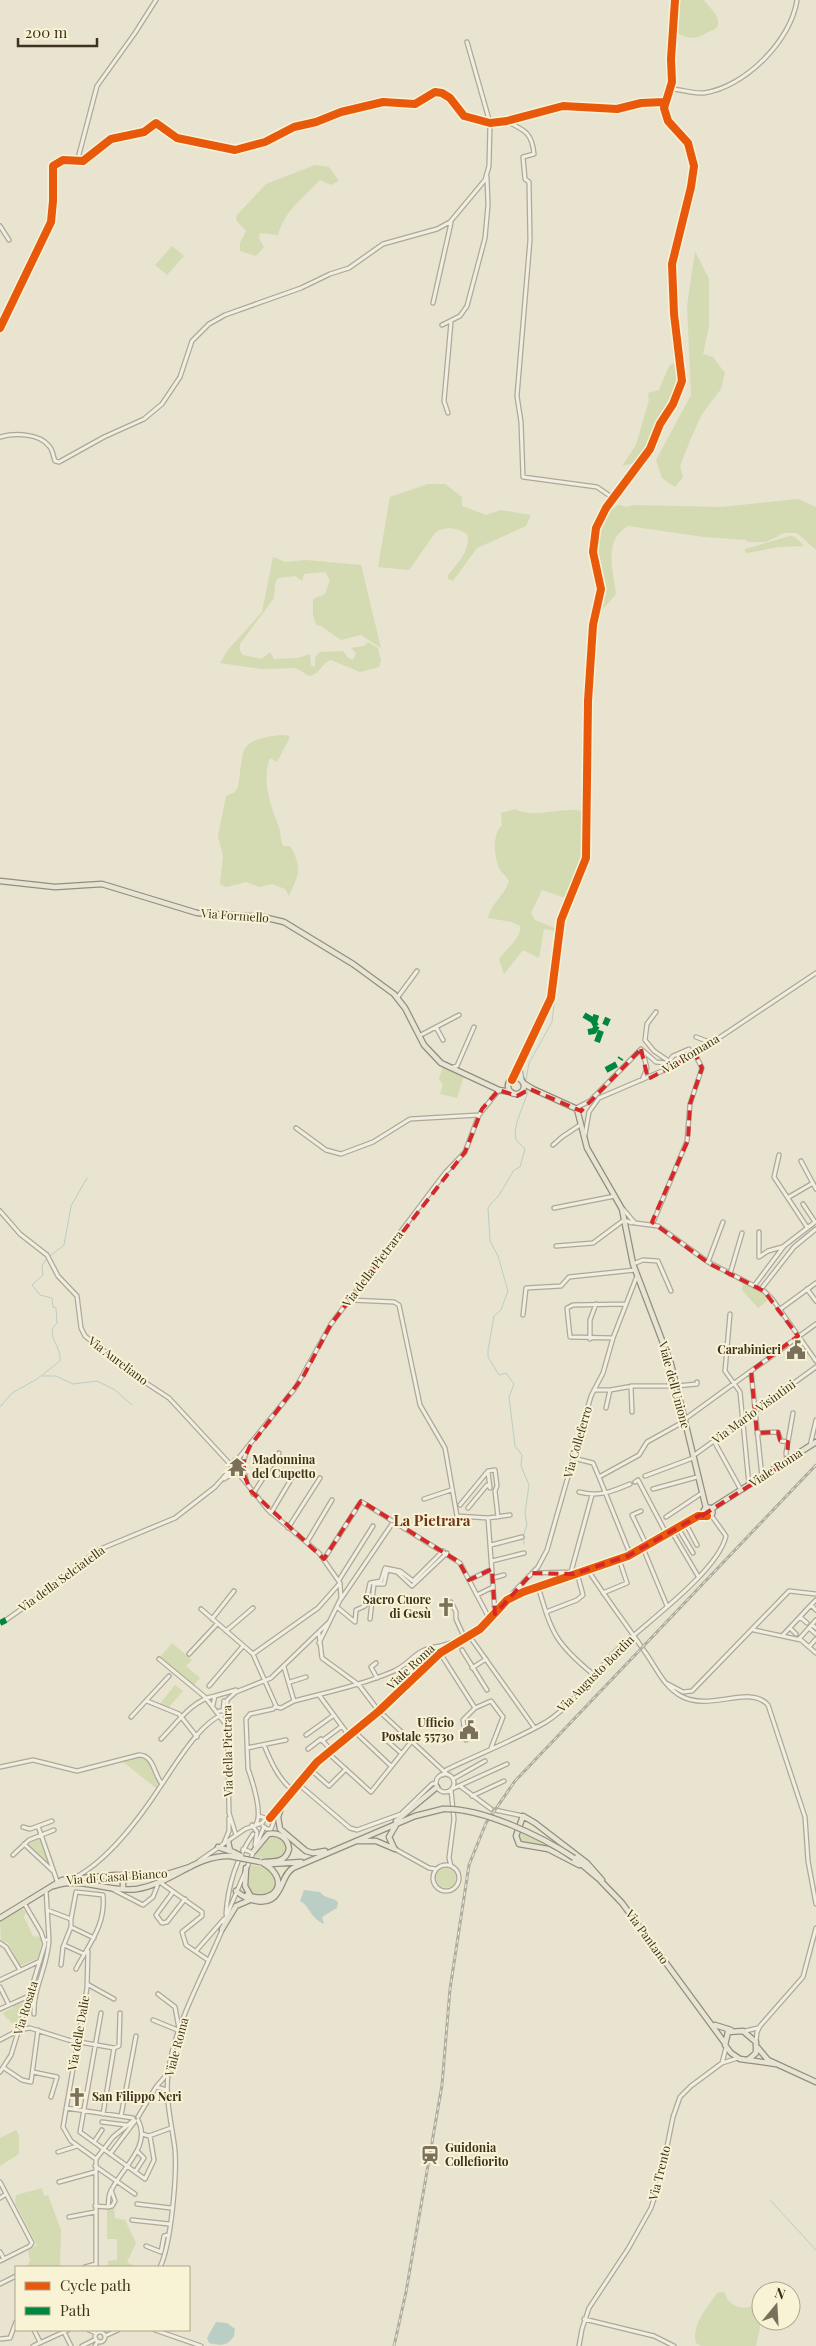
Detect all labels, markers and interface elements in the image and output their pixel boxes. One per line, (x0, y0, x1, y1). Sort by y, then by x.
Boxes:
scale bar (18, 15, 96, 47)
text: 200 m (25, 22, 68, 42)
street label: Via Formello (200, 905, 270, 925)
street label: Via Romana (658, 1030, 722, 1077)
street label: Via della Pietrara (338, 1227, 406, 1311)
street label: Via Aureliano (85, 1332, 152, 1388)
street label: Viale dell'Unione (655, 1338, 694, 1430)
public building icon: Carabinieri (785, 1339, 807, 1361)
place label: Carabinieri (717, 1341, 781, 1357)
street label: Via Mario Visintini (708, 1375, 799, 1447)
street label: Via Colleferro (559, 1404, 595, 1480)
street label: Viale Roma (745, 1444, 805, 1491)
place label: Madonnina del Cupetto (252, 1451, 316, 1481)
temple icon: Madonnina del Cupetto (226, 1456, 248, 1478)
district label: La Pietrara (393, 1510, 471, 1530)
street label: Via della Selciatella (14, 1542, 108, 1615)
place label: Sacro Cuore di Gesù (363, 1591, 432, 1621)
church icon: Sacro Cuore di Gesù (435, 1596, 457, 1618)
street label: Via Augusto Bordin (553, 1631, 637, 1716)
street label: Viale Roma (382, 1640, 438, 1693)
street label: Via della Pietrara (218, 1705, 236, 1798)
place label: Ufficio Postale 55730 (381, 1714, 454, 1744)
public building icon: Ufficio Postale 55730 (458, 1719, 480, 1741)
street label: Via di Casal Bianco (65, 1864, 169, 1888)
street label: Via Pantano (622, 1905, 673, 1967)
street label: Via Rosata (9, 1979, 41, 2038)
street label: Via delle Dalie (63, 1994, 92, 2073)
street label: Viale Roma (160, 2016, 192, 2079)
church icon: San Filippo Neri (66, 2086, 88, 2108)
place label: San Filippo Neri (92, 2088, 182, 2104)
place label: Guidonia Collefiorito (445, 2139, 509, 2169)
street label: Via Trento (644, 2143, 674, 2203)
station icon: Guidonia Collefiorito (419, 2144, 441, 2166)
legend (15, 2266, 190, 2331)
text: Cycle path (60, 2275, 131, 2295)
north arrow (751, 2281, 801, 2331)
text: N (772, 2283, 788, 2304)
text: Path (60, 2300, 90, 2320)

